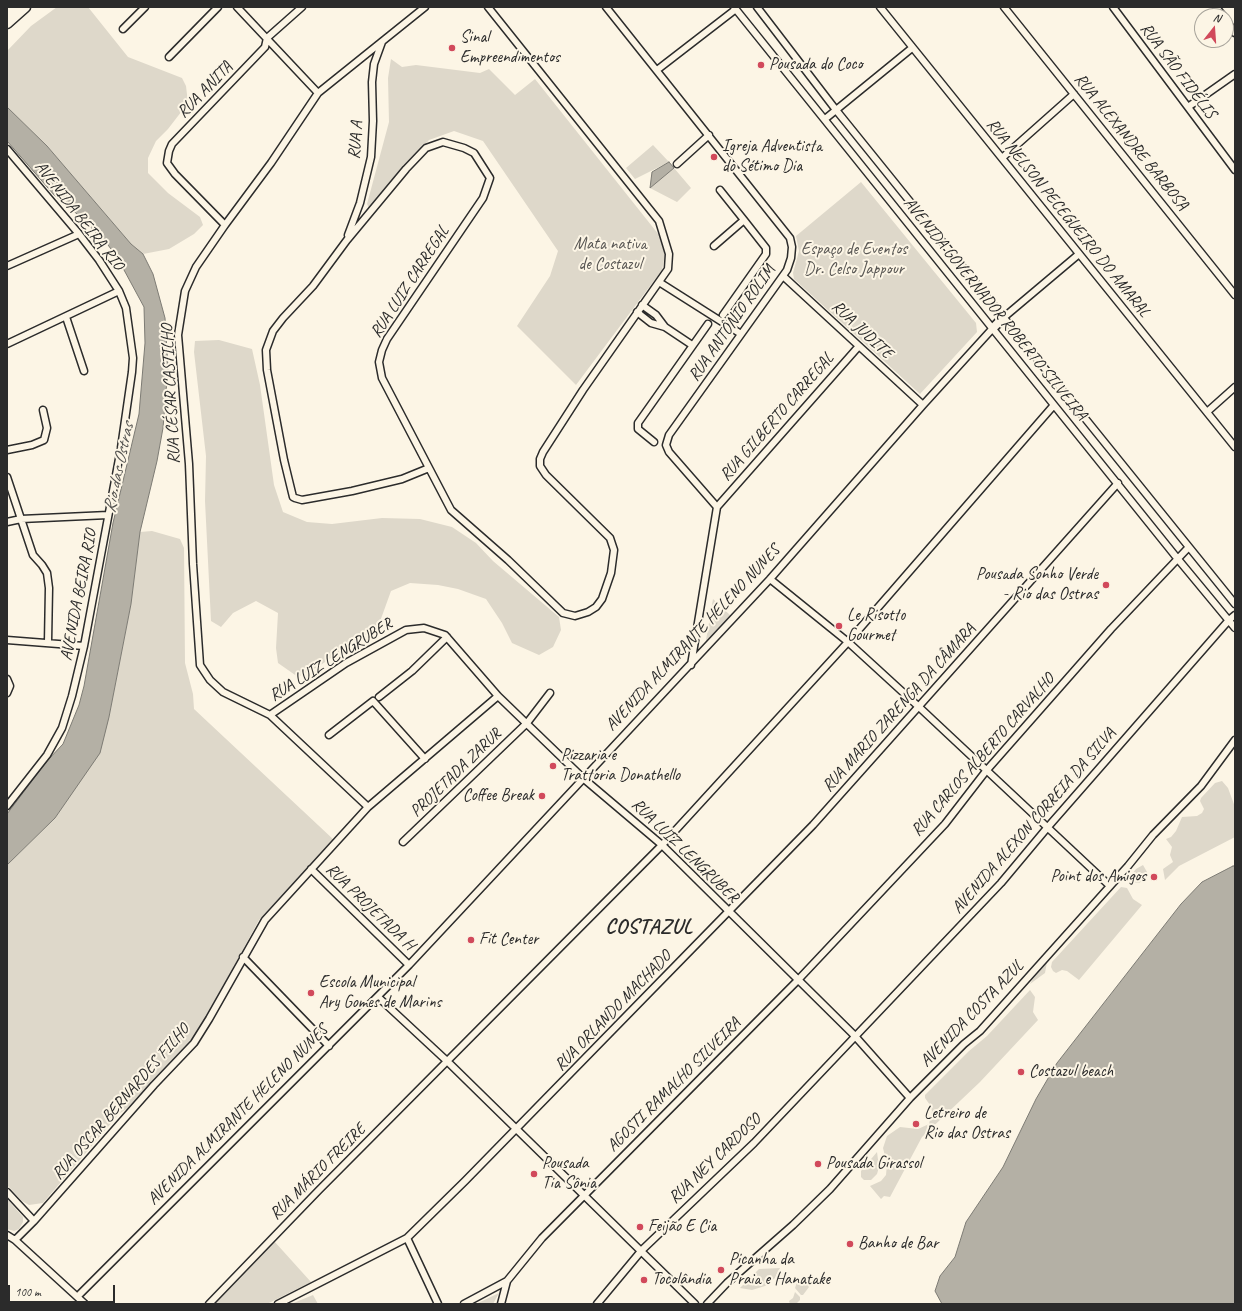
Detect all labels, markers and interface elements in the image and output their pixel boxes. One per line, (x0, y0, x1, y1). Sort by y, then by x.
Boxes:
north arrow (1194, 8, 1234, 48)
text: N (1212, 10, 1223, 25)
street label: RUA SÃO FIDÉLIS (1135, 19, 1221, 123)
place label: Sinal Empreendimentos (460, 28, 560, 68)
marker: Sinal Empreendimentos (447, 43, 457, 53)
place label: Pousada do Coco (769, 55, 863, 75)
street label: RUA ANITA (173, 57, 237, 123)
marker: Pousada do Coco (756, 60, 766, 70)
street label: RUA ALEXANDRE BARBOSA (1070, 69, 1192, 215)
street label: RUA NELSON PECEGUEIRO DO AMARAL (982, 115, 1154, 321)
street label: RUA A (344, 120, 368, 160)
place label: Igreja Adventista do Sétimo Dia (722, 137, 822, 177)
marker: Igreja Adventista do Sétimo Dia (709, 152, 719, 162)
street label: AVENIDA BEIRA RIO (30, 157, 128, 275)
street label: AVENIDA GOVERNADOR ROBERTO SILVEIRA (899, 194, 1091, 424)
street label: RUA LUIZ CARREGAL (366, 222, 454, 342)
park label: Mata nativa de Costazul (574, 235, 646, 275)
park label: Espaço de Eventos Dr. Celso Jappour (801, 240, 907, 280)
street label: RUA ANTÔNIO ROLIM (684, 261, 780, 385)
street label: RUA JUDITE (827, 296, 897, 364)
street label: RUA CÉSAR CASTILHO (157, 324, 185, 464)
street label: RUA GILBERTO CARREGAL (716, 349, 838, 485)
water label: Rio das Ostras (99, 421, 139, 515)
street label: AVENIDA BEIRA RIO (56, 528, 102, 662)
street label: AVENIDA ALMIRANTE HELENO NUNES (601, 541, 785, 735)
place label: Pousada Sonho Verde - Rio das Ostras (976, 565, 1098, 605)
marker: Pousada Sonho Verde - Rio das Ostras (1101, 580, 1111, 590)
place label: Le Risotto Gourmet (847, 606, 905, 646)
street label: RUA LUIZ LENGRUBER (266, 614, 396, 706)
street label: RUA MARIO ZARENGA DA CÂMARA (818, 620, 980, 796)
marker: Le Risotto Gourmet (834, 621, 844, 631)
street label: RUA CARLOS ALBERTO CARVALHO (907, 670, 1059, 840)
street label: PROJETADA ZARUR (406, 724, 506, 822)
street label: AVENIDA ALEXON CORREIA DA SILVA (948, 724, 1120, 918)
place label: Pizzaria e Trattoria Donathello (561, 746, 680, 786)
marker: Pizzaria e Trattoria Donathello (548, 761, 558, 771)
place label: Coffee Break (463, 786, 534, 806)
marker: Coffee Break (537, 791, 547, 801)
street label: RUA LUIZ LENGRUBER (627, 795, 743, 907)
street label: RUA PROJETADA H (321, 859, 419, 955)
place label: Point dos Amigos (1050, 867, 1146, 887)
marker: Point dos Amigos (1149, 872, 1159, 882)
district label: COSTAZUL (605, 914, 693, 940)
place label: Fit Center (479, 930, 538, 950)
marker: Fit Center (466, 935, 476, 945)
street label: RUA ORLANDO MACHADO (550, 947, 676, 1075)
street label: AVENIDA COSTA AZUL (916, 956, 1028, 1072)
place label: Escola Municipal Ary Gomes de Marins (319, 973, 441, 1013)
marker: Escola Municipal Ary Gomes de Marins (306, 988, 316, 998)
street label: AGOSTI RAMALHO SILVEIRA (603, 1014, 745, 1156)
street label: RUA OSCAR BERNARDES FILHO (48, 1020, 194, 1184)
street label: AVENIDA ALMIRANTE HELENO NUNES (143, 1020, 333, 1210)
place label: Costazul beach (1029, 1062, 1113, 1082)
marker: Costazul beach (1016, 1067, 1026, 1077)
place label: Letreiro de Rio das Ostras (924, 1104, 1010, 1144)
street label: RUA NEY CARDOSO (665, 1110, 765, 1208)
marker: Letreiro de Rio das Ostras (911, 1119, 921, 1129)
street label: RUA MÁRIO FREIRE (266, 1120, 370, 1224)
place label: Pousada Tia Sônia (542, 1154, 596, 1194)
place label: Pousada Girassol (826, 1154, 922, 1174)
marker: Pousada Girassol (813, 1159, 823, 1169)
marker: Pousada Tia Sônia (529, 1169, 539, 1179)
place label: Feijão E Cia (648, 1217, 716, 1237)
marker: Feijão E Cia (635, 1222, 645, 1232)
place label: Banho de Bar (858, 1234, 938, 1254)
marker: Banho de Bar (845, 1239, 855, 1249)
place label: Picanha da Praia e Hanatake (729, 1250, 830, 1290)
marker: Picanha da Praia e Hanatake (716, 1265, 726, 1275)
place label: Tocolândia (652, 1270, 711, 1290)
marker: Tocolândia (639, 1275, 649, 1285)
scale bar (10, 1277, 117, 1303)
text: 100 m (15, 1284, 41, 1300)

